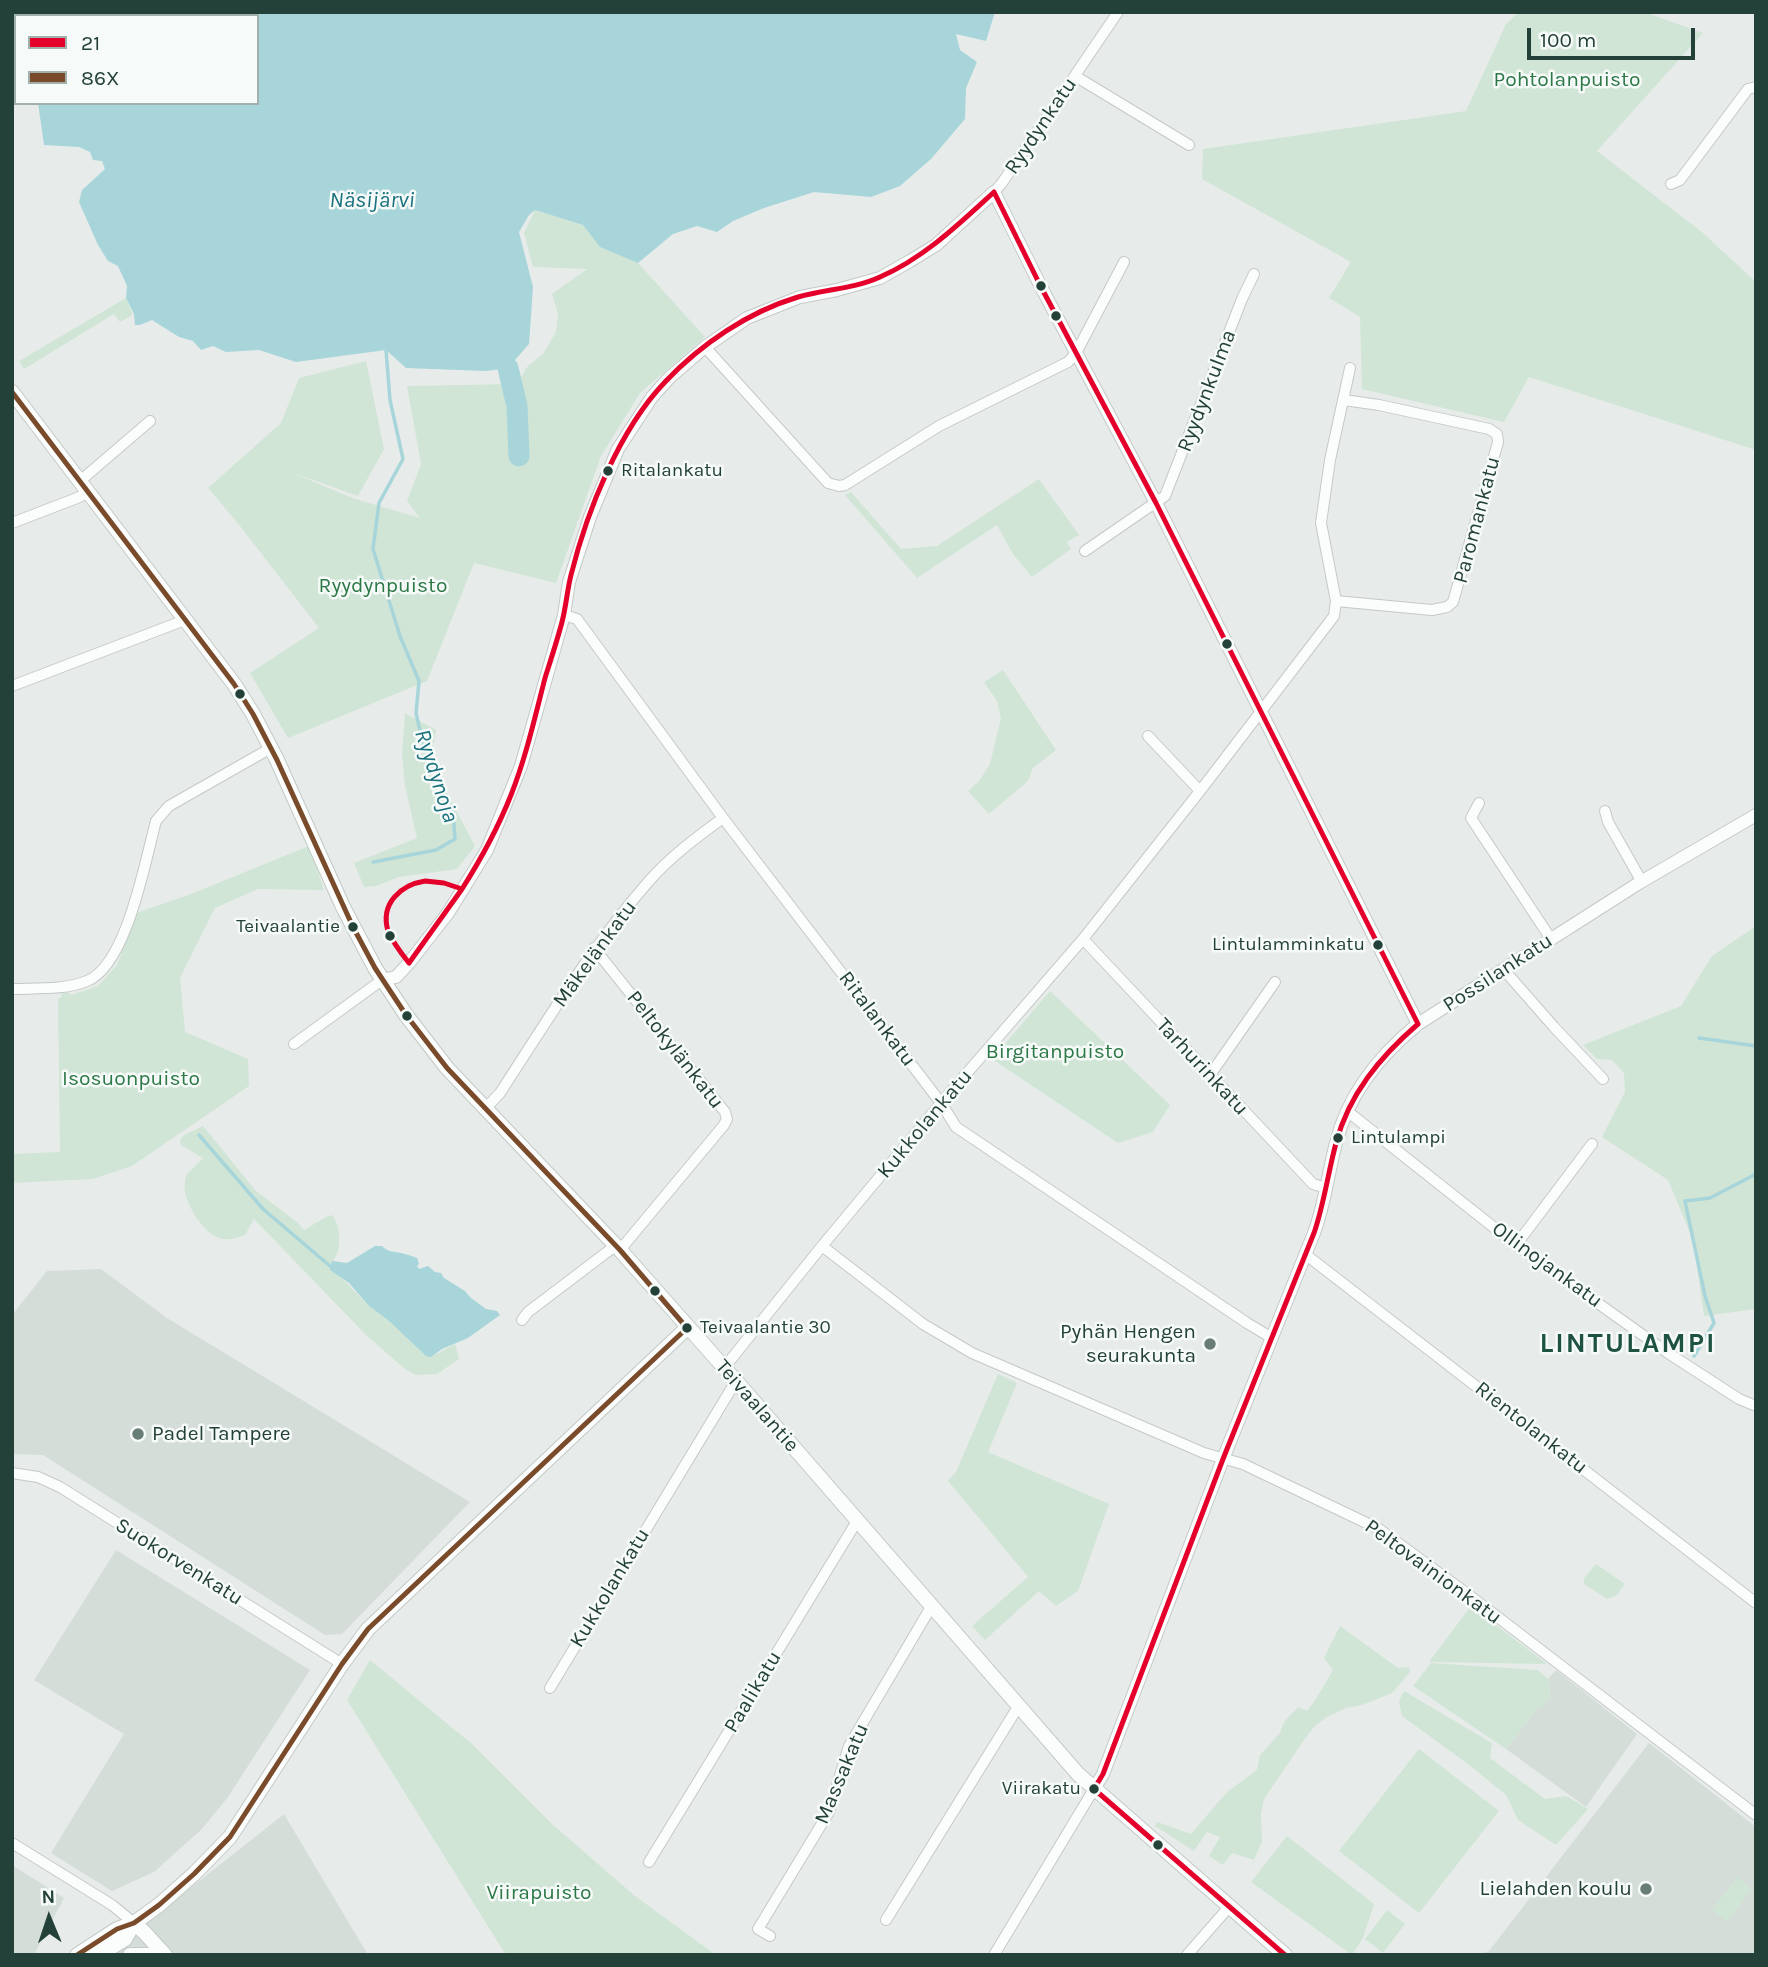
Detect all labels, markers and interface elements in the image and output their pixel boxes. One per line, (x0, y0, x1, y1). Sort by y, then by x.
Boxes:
legend (14, 14, 259, 105)
scale bar (1530, 14, 1698, 58)
text: 100 m (1540, 28, 1597, 52)
text: 21 (81, 31, 100, 55)
text: 86X (81, 66, 119, 90)
park label: Pohtolanpuisto (1494, 67, 1640, 93)
street label: Ryydynkatu (999, 73, 1083, 179)
water label: Näsijärvi (329, 186, 415, 214)
unlabelled marker (1034, 279, 1048, 293)
unlabelled marker (1049, 309, 1063, 323)
street label: Ryydynkulma (1172, 326, 1242, 456)
street label: Paromankatu (1448, 454, 1506, 586)
place label: Ritalankatu (621, 460, 723, 482)
marker: Ritalankatu (601, 464, 615, 478)
park label: Ryydynpuisto (319, 573, 447, 599)
unlabelled marker (1220, 637, 1234, 651)
unlabelled marker (233, 687, 247, 701)
water label: Ryydynoja (408, 726, 464, 826)
street label: Mäkelänkatu (548, 896, 642, 1012)
place label: Teivaalantie (236, 916, 340, 938)
marker: Teivaalantie (346, 920, 360, 934)
street label: Possilankatu (1438, 928, 1558, 1018)
unlabelled marker (383, 929, 397, 943)
place label: Lintulamminkatu (1212, 934, 1365, 956)
marker: Lintulamminkatu (1371, 938, 1385, 952)
street label: Ritalankatu (833, 966, 921, 1072)
street label: Peltokylänkatu (621, 986, 729, 1114)
unlabelled marker (400, 1009, 414, 1023)
street label: Tarhurinkatu (1151, 1013, 1253, 1121)
park label: Birgitanpuisto (986, 1039, 1124, 1065)
street label: Kukkolankatu (872, 1064, 978, 1184)
park label: Isosuonpuisto (62, 1066, 200, 1092)
place label: Lintulampi (1351, 1127, 1446, 1149)
marker: Lintulampi (1331, 1131, 1345, 1145)
street label: Ollinojankatu (1487, 1216, 1607, 1314)
unlabelled marker (648, 1284, 662, 1298)
place label: Teivaalantie 30 (700, 1317, 831, 1339)
place label: Pyhän Hengen seurakunta (1060, 1319, 1196, 1369)
marker: Teivaalantie 30 (680, 1321, 694, 1335)
district label: LINTULAMPI (1541, 1327, 1715, 1361)
marker: Pyhän Hengen seurakunta (1202, 1336, 1218, 1352)
street label: Teivaalantie (710, 1354, 804, 1458)
street label: Rientolankatu (1470, 1376, 1592, 1480)
place label: Padel Tampere (152, 1421, 291, 1447)
marker: Padel Tampere (130, 1426, 146, 1442)
street label: Suokorvenkatu (110, 1513, 248, 1611)
street label: Peltovainionkatu (1360, 1514, 1506, 1630)
street label: Kukkolankatu (565, 1524, 655, 1652)
street label: Paalikatu (719, 1647, 787, 1737)
street label: Massakatu (810, 1720, 874, 1828)
place label: Viirakatu (1002, 1778, 1081, 1800)
marker: Viirakatu (1087, 1782, 1101, 1796)
unlabelled marker (1151, 1838, 1165, 1852)
place label: Lielahden koulu (1480, 1876, 1632, 1902)
park label: Viirapuisto (486, 1880, 592, 1906)
marker: Lielahden koulu (1638, 1881, 1654, 1897)
north arrow (14, 1883, 84, 1953)
text: N (41, 1886, 55, 1908)

